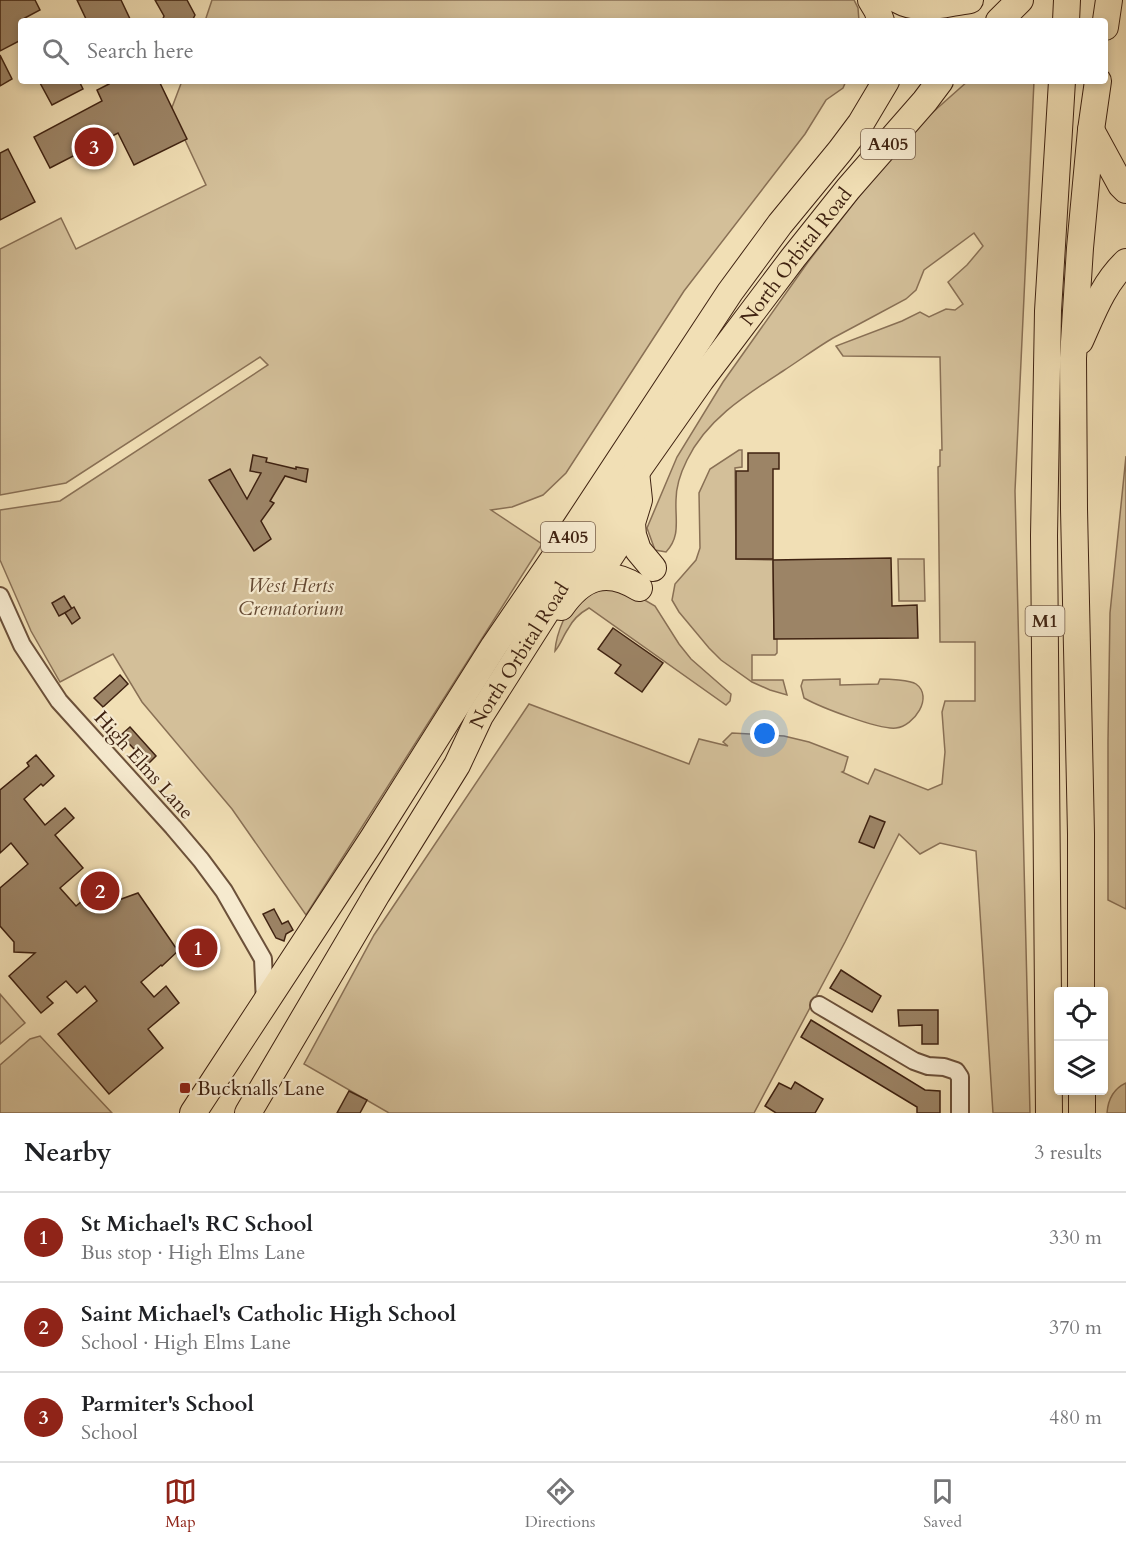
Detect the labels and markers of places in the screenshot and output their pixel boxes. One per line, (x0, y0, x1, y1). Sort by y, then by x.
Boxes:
pin: 3 (74, 124, 113, 170)
pin: 2 (80, 868, 120, 914)
pin: 1 (178, 926, 218, 970)
place label: Bucknalls Lane (197, 1075, 325, 1102)
marker: Bucknalls Lane (178, 1081, 192, 1095)

